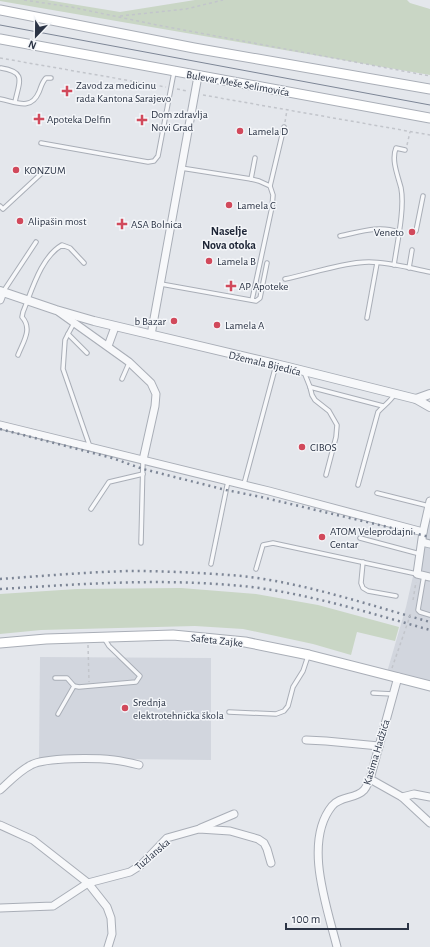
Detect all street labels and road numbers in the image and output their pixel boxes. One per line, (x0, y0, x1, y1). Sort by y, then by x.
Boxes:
street label: Bulevar Meše Selimovića (185, 69, 290, 98)
street label: Džemala Bijedića (228, 349, 302, 378)
street label: Safeta Zajke (190, 632, 244, 649)
street label: Kasima Hadžića (361, 718, 392, 786)
street label: Tuzlanska (133, 836, 172, 872)

